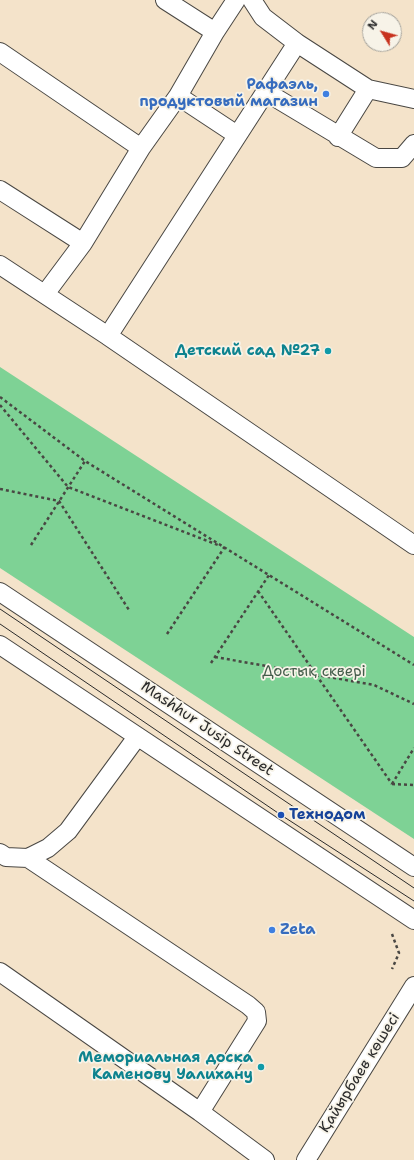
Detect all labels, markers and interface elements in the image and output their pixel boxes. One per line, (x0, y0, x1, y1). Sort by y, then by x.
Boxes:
north arrow (362, 12, 402, 52)
text: N (364, 17, 381, 33)
place label: Рафаэль, продуктовый магазин (139, 76, 318, 111)
marker: Рафаэль, продуктовый магазин (321, 89, 331, 99)
place label: Детский сад №27 (175, 342, 320, 360)
marker: Детский сад №27 (323, 346, 333, 356)
park label: Достық сквері (262, 663, 366, 681)
street label: Mashhur Jusip Street (137, 678, 277, 780)
place label: Технодом (289, 806, 366, 824)
marker: Технодом (276, 810, 286, 820)
place label: Zeta (280, 921, 316, 939)
marker: Zeta (267, 925, 277, 935)
street label: Қайырбаев көшесі (316, 1010, 404, 1136)
place label: Мемориальная доска Каменову Уалихану (78, 1049, 253, 1084)
marker: Мемориальная доска Каменову Уалихану (256, 1062, 266, 1072)

